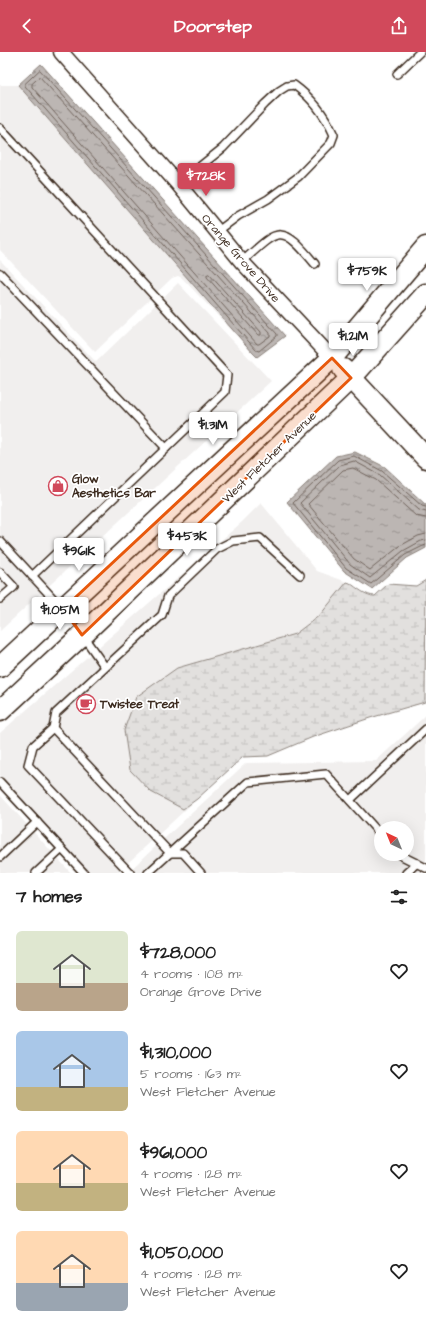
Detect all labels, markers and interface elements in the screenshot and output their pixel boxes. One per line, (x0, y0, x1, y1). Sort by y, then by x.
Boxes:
text: Doorstep (174, 14, 252, 39)
icon: back (16, 15, 38, 37)
icon: share (388, 15, 410, 37)
pin: $728K (178, 163, 234, 197)
text: $728K (187, 167, 225, 185)
street label: Orange Grove Drive (197, 210, 284, 307)
pin: $759K (339, 258, 395, 292)
text: $759K (347, 262, 387, 280)
pin: $1.21M (320, 323, 386, 357)
text: $1.21M (338, 327, 368, 345)
street label: West Fletcher Avenue (218, 407, 321, 507)
pin: $1.31M (180, 412, 246, 446)
text: $1.31M (198, 416, 228, 434)
place label: Glow Aesthetics Bar (72, 471, 156, 502)
shop icon: Glow Aesthetics Bar (47, 475, 69, 497)
pin: $453K (159, 523, 215, 557)
text: $453K (167, 527, 207, 545)
pin: $961K (51, 538, 107, 572)
text: $961K (63, 542, 95, 560)
pin: $1.05M (27, 597, 93, 631)
text: $1.05M (41, 601, 79, 619)
cafe icon: Twistee Treat (75, 693, 97, 715)
place label: Twistee Treat (99, 696, 179, 713)
north arrow (374, 821, 414, 861)
map controls (374, 821, 414, 861)
text: 7 homes (16, 885, 82, 909)
icon: filters (388, 886, 410, 908)
text: $728,000 (140, 941, 216, 965)
icon: home (48, 947, 96, 995)
icon: heart (388, 960, 410, 982)
text: 4 rooms · 108 m² (140, 965, 243, 983)
text: Orange Grove Drive (140, 983, 262, 1001)
text: $1,310,000 (140, 1041, 211, 1065)
icon: home (48, 1047, 96, 1095)
icon: heart (388, 1060, 410, 1082)
text: 5 rooms · 163 m² (140, 1065, 242, 1083)
text: West Fletcher Avenue (140, 1083, 276, 1101)
text: $961,000 (140, 1141, 207, 1165)
icon: home (48, 1147, 96, 1195)
icon: heart (388, 1160, 410, 1182)
text: 4 rooms · 128 m² (140, 1165, 242, 1183)
text: West Fletcher Avenue (140, 1183, 276, 1201)
text: $1,050,000 (140, 1241, 223, 1265)
icon: home (48, 1247, 96, 1295)
icon: heart (388, 1260, 410, 1282)
text: 4 rooms · 128 m² (140, 1265, 242, 1283)
text: West Fletcher Avenue (140, 1283, 276, 1301)

